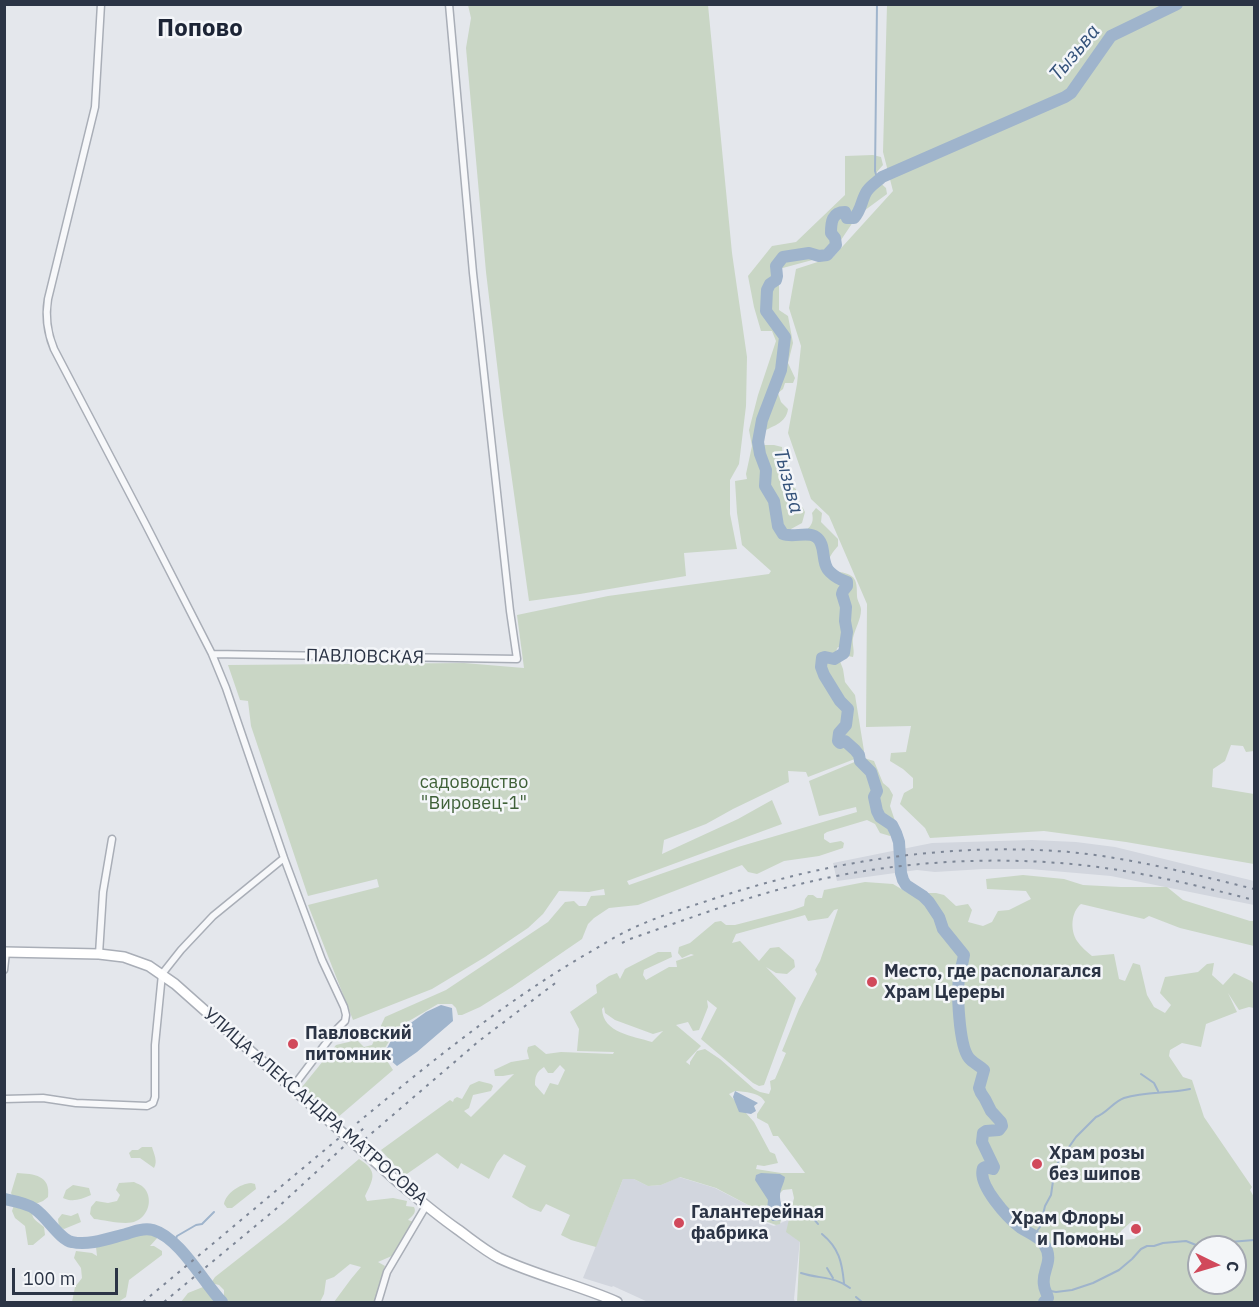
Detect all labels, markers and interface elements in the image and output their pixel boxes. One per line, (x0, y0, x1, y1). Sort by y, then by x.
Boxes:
district label: Попово (157, 15, 243, 43)
water label: Тызьва (1045, 20, 1105, 86)
water label: Тызьва (768, 446, 808, 516)
street label: ПАВЛОВСКАЯ (306, 645, 424, 669)
park label: садоводство "Вировец-1" (420, 772, 528, 814)
place label: Место, где располагался Храм Цереры (884, 961, 1102, 1004)
marker: Место, где располагался Храм Цереры (865, 975, 879, 989)
street label: УЛИЦА АЛЕКСАНДРА МАТРОСОВА (199, 1004, 431, 1210)
place label: Павловский питомник (305, 1023, 412, 1066)
marker: Павловский питомник (286, 1037, 300, 1051)
place label: Храм розы без шипов (1049, 1143, 1145, 1186)
marker: Храм розы без шипов (1030, 1157, 1044, 1171)
place label: Галантерейная фабрика (691, 1202, 824, 1244)
place label: Храм Флоры и Помоны (1011, 1208, 1124, 1250)
marker: Галантерейная фабрика (672, 1216, 686, 1230)
marker: Храм Флоры и Помоны (1129, 1222, 1143, 1236)
north arrow (1187, 1235, 1247, 1295)
scale bar (15, 1256, 122, 1294)
text: С (1223, 1260, 1243, 1272)
text: 100 m (23, 1267, 75, 1290)

